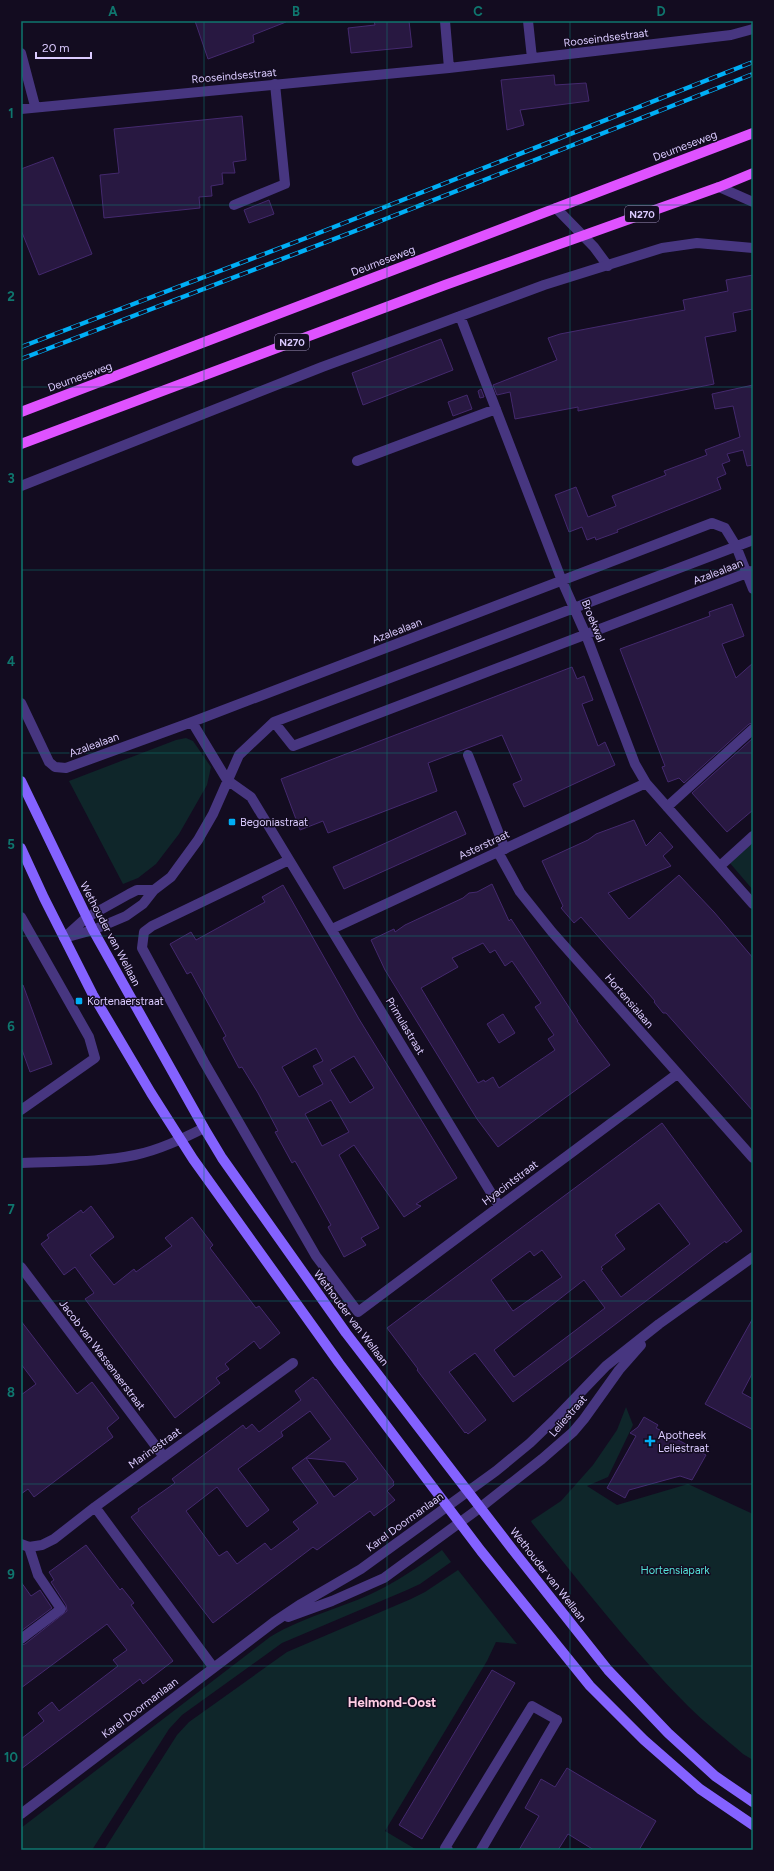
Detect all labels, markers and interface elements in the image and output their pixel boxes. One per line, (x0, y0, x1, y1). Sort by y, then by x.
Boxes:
text: A (108, 4, 118, 19)
text: B (292, 4, 300, 19)
text: C (473, 4, 483, 19)
text: D (656, 4, 666, 19)
street label: Rooseindsestraat (563, 26, 649, 50)
scale bar (36, 34, 91, 60)
text: 20 m (42, 41, 70, 55)
street label: Rooseindsestraat (191, 66, 277, 86)
text: 1 (8, 106, 14, 121)
street label: Deurneseweg (651, 128, 719, 164)
road number: N270 (625, 206, 659, 222)
street label: Deurneseweg (349, 243, 417, 279)
text: 2 (7, 289, 15, 304)
road number: N270 (275, 334, 309, 350)
street label: Deurneseweg (46, 359, 114, 395)
text: 3 (7, 471, 15, 486)
street label: Azalealaan (691, 557, 745, 587)
street label: Broekwal (579, 598, 607, 644)
street label: Azalealaan (370, 616, 424, 646)
text: 4 (7, 654, 15, 669)
street label: Azalealaan (67, 730, 121, 760)
place label: Begoniastraat (240, 816, 308, 829)
marker: Begoniastraat (227, 817, 237, 827)
street label: Asterstraat (456, 828, 512, 862)
text: 5 (7, 837, 15, 852)
street label: Wethouder van Wellaan (77, 880, 143, 988)
street label: Hortensialaan (602, 971, 656, 1031)
place label: Kortenaerstraat (87, 995, 164, 1008)
street label: Primulastraat (383, 995, 427, 1057)
marker: Kortenaerstraat (74, 996, 84, 1006)
text: 6 (7, 1019, 15, 1034)
street label: Hyacintstraat (479, 1158, 541, 1208)
text: 7 (7, 1202, 15, 1217)
street label: Wethouder van Wellaan (311, 1268, 391, 1368)
street label: Jacob van Wassenaerstraat (56, 1297, 148, 1413)
text: 8 (7, 1385, 15, 1400)
street label: Leliestraat (546, 1392, 590, 1440)
street label: Marinestraat (126, 1425, 184, 1471)
place label: Apotheek Leliestraat (658, 1429, 709, 1455)
marker: Apotheek Leliestraat (645, 1436, 655, 1446)
street label: Karel Doormanlaan (364, 1490, 446, 1554)
street label: Wethouder van Wellaan (507, 1525, 589, 1625)
park label: Hortensiapark (640, 1564, 710, 1577)
text: 9 (7, 1567, 15, 1582)
street label: Karel Doormanlaan (99, 1675, 181, 1741)
district label: Helmond-Oost (348, 1695, 436, 1710)
text: 10 (4, 1750, 18, 1765)

